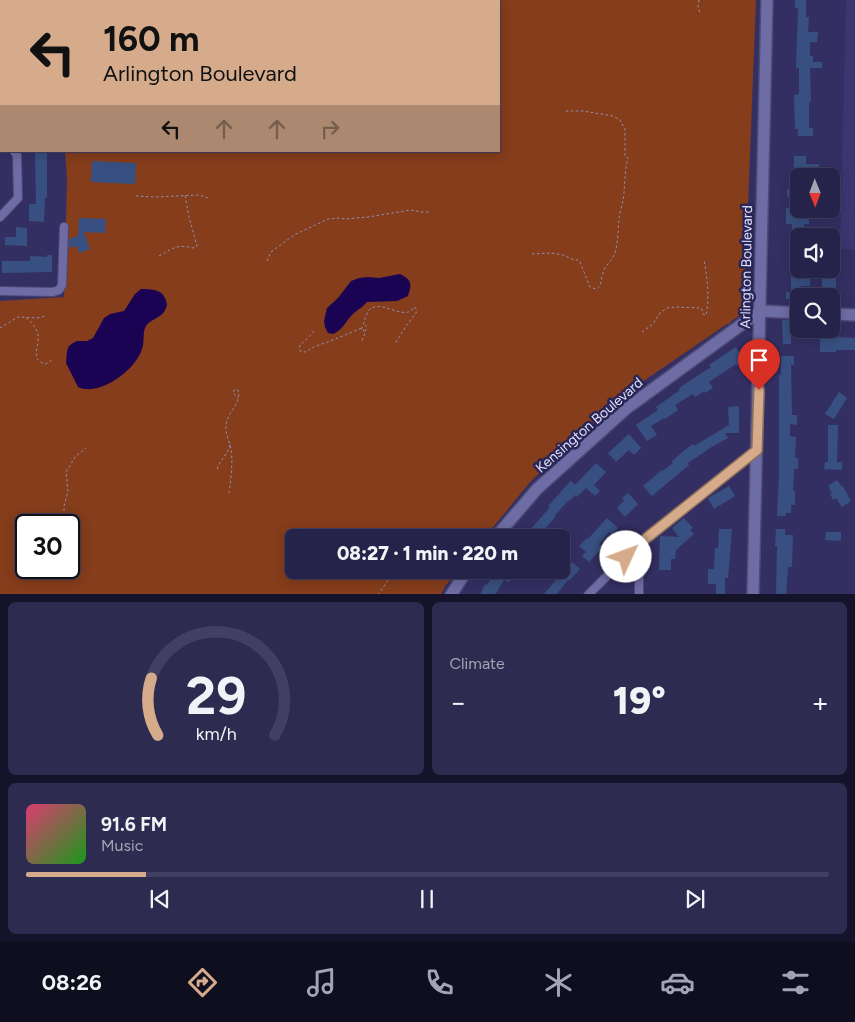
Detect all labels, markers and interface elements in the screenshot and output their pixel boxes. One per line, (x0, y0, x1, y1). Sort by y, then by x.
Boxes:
text: 160 m (103, 18, 200, 60)
icon: left (20, 20, 85, 85)
text: Arlington Boulevard (103, 60, 297, 87)
icon: left (157, 115, 185, 143)
icon: ahead (210, 115, 238, 143)
icon: ahead (263, 115, 291, 143)
icon: right (316, 115, 344, 143)
north arrow (790, 168, 840, 218)
map controls (790, 168, 840, 338)
street label: Arlington Boulevard (737, 205, 756, 329)
button: sound (790, 228, 840, 278)
button: search (790, 288, 840, 338)
pin (738, 339, 780, 390)
icon: arrive (745, 346, 773, 374)
street label: Kensington Boulevard (532, 374, 646, 477)
speed limit sign: 30 (15, 514, 80, 579)
position arrow (599, 530, 651, 582)
text: 08:27 · 1 min · 220 m (337, 542, 518, 565)
text: Climate (450, 654, 505, 673)
text: 29 (186, 665, 246, 727)
text: 19° (613, 678, 666, 724)
text: − (450, 685, 467, 719)
text: + (812, 685, 829, 719)
text: km/h (195, 723, 236, 744)
text: 91.6 FM (101, 813, 167, 836)
text: Music (101, 836, 143, 855)
icon: previous (146, 885, 174, 913)
icon: pause (413, 885, 441, 913)
icon: next (681, 885, 709, 913)
icon: directions (185, 965, 220, 1000)
icon: music (304, 965, 339, 1000)
icon: phone (422, 965, 457, 1000)
icon: climate (541, 965, 576, 1000)
icon: car (660, 965, 695, 1000)
icon: filters (778, 965, 813, 1000)
text: 08:26 (42, 969, 102, 996)

